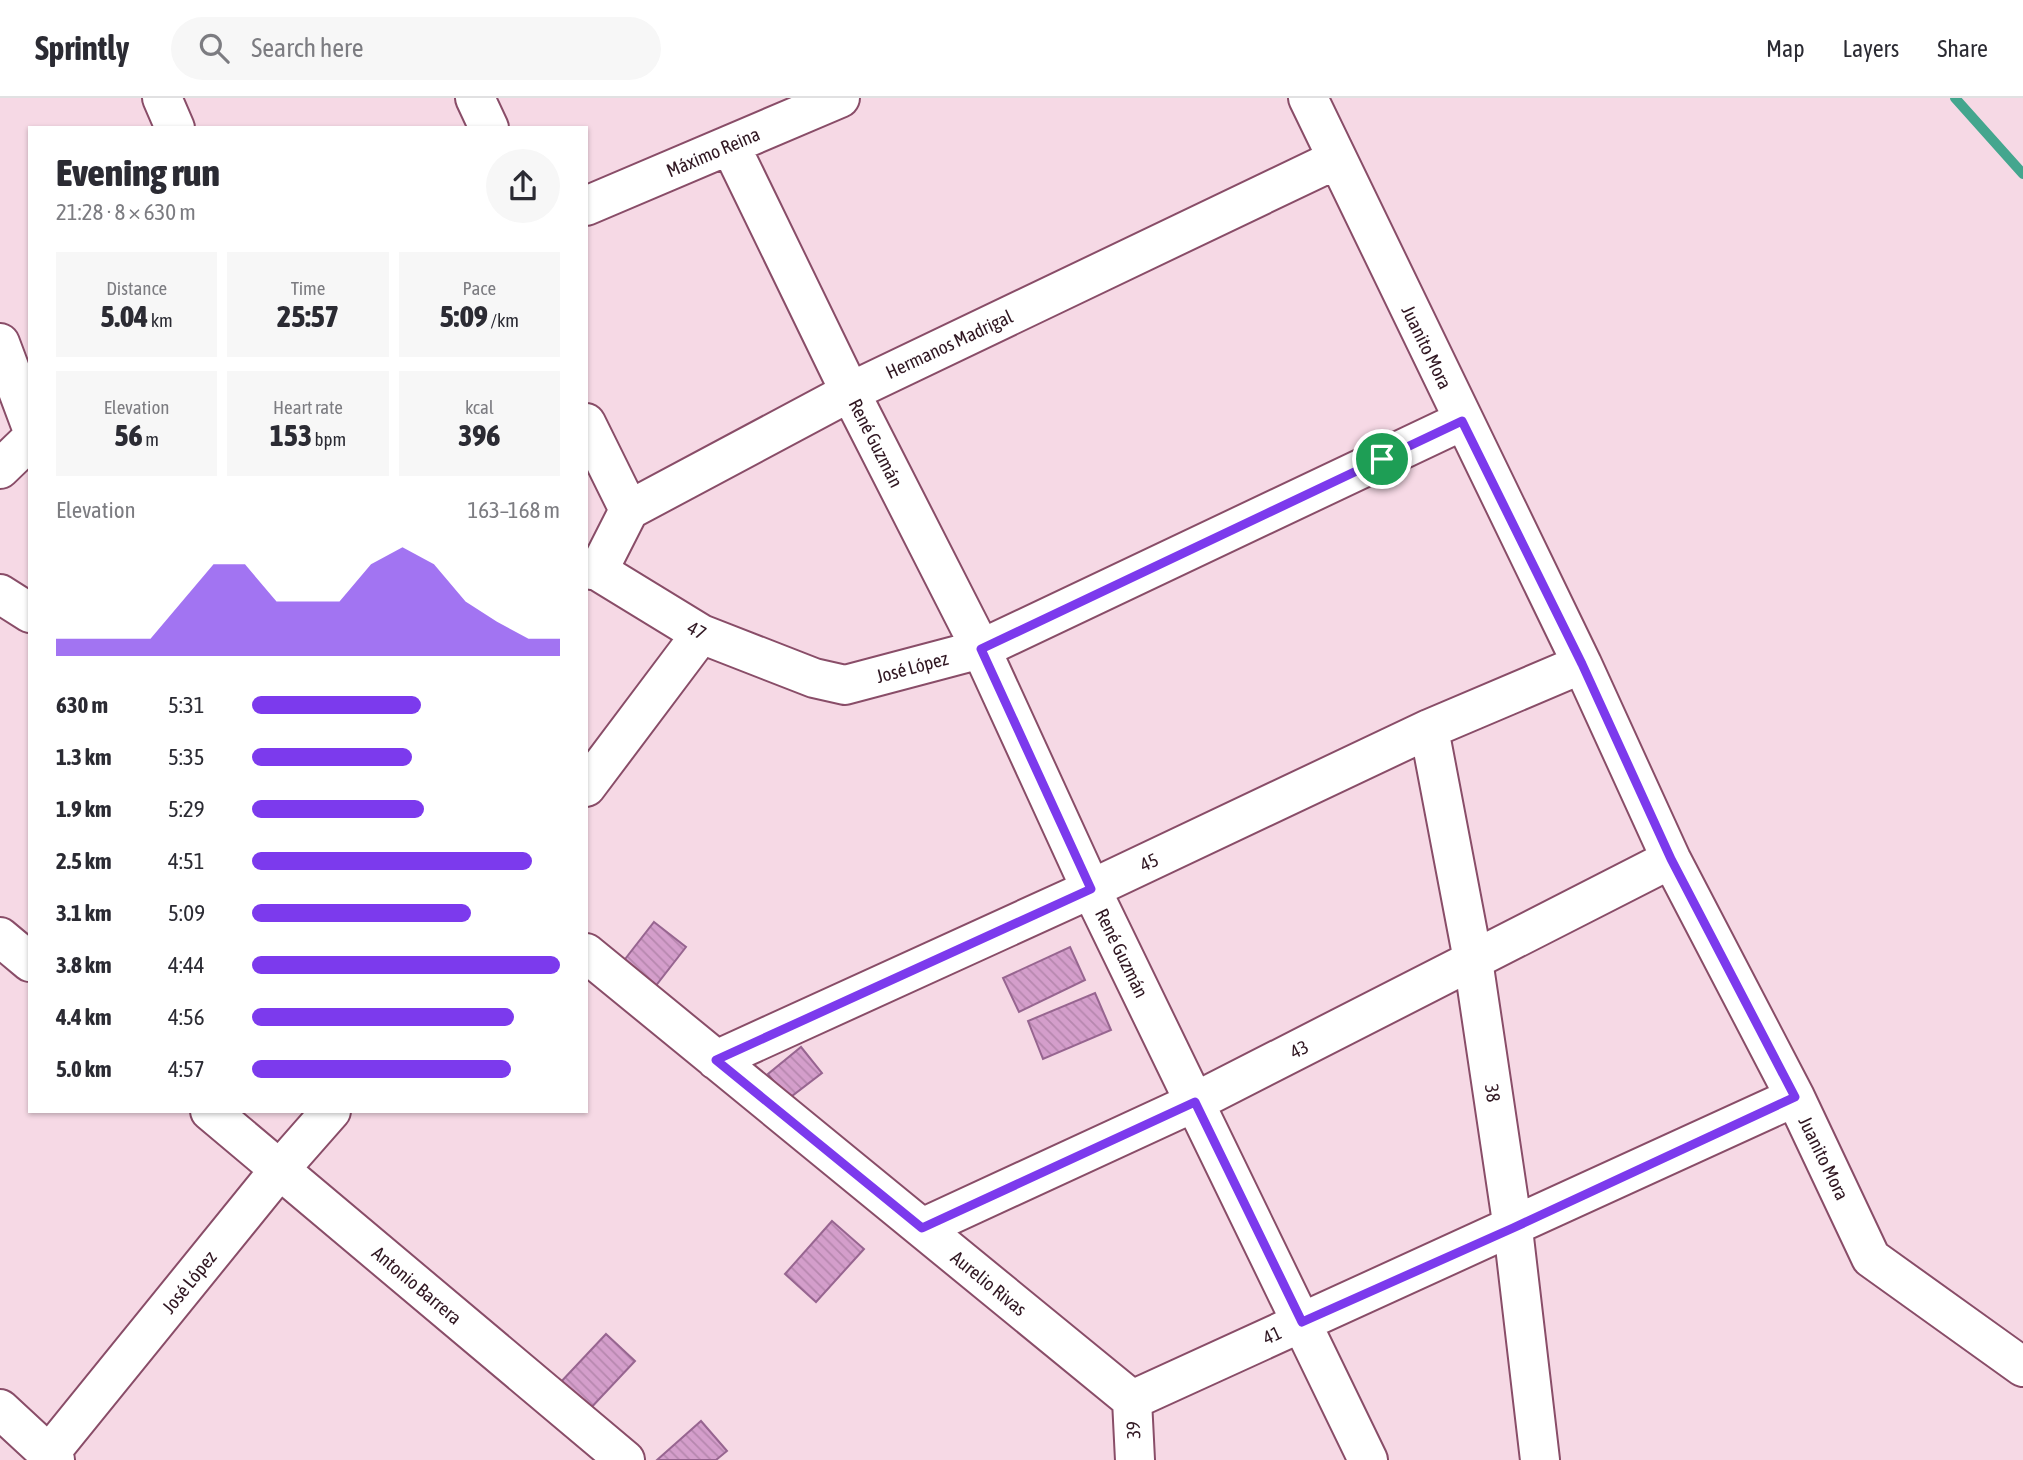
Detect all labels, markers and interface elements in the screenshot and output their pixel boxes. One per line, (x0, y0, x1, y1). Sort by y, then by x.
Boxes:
search box (171, 17, 661, 80)
text: Sprintly (35, 29, 129, 67)
icon: search (195, 29, 233, 67)
text: Search here (251, 33, 364, 63)
text: Map (1766, 35, 1805, 62)
text: Layers (1843, 35, 1899, 62)
text: Share (1937, 35, 1988, 62)
street label: Máximo Reina (663, 122, 763, 182)
button: share (486, 149, 560, 223)
text: Evening run (56, 151, 220, 194)
text: 21:28 · 8 × 630 m (56, 199, 196, 225)
text: Distance (106, 277, 167, 299)
text: Time (291, 277, 325, 299)
text: Pace (463, 277, 496, 299)
text: 5.04 (101, 299, 148, 333)
text: 25:57 (277, 299, 339, 333)
text: 5:09 (440, 299, 488, 333)
street label: Juanito Mora (1397, 302, 1457, 392)
street label: Hermanos Madrigal (882, 305, 1016, 383)
text: km (148, 309, 173, 331)
text: /km (488, 309, 519, 331)
street label: René Guzmán (844, 395, 908, 491)
text: Elevation (104, 396, 170, 418)
text: Heart rate (273, 396, 343, 418)
text: kcal (465, 396, 494, 418)
text: 56 (114, 418, 143, 452)
text: 153 (270, 418, 312, 452)
text: 396 (458, 418, 500, 452)
text: m (143, 428, 159, 450)
text: bpm (312, 428, 346, 450)
pin (1352, 429, 1412, 489)
icon: arrive (1363, 440, 1401, 478)
text: Elevation (56, 497, 136, 523)
text: 163–168 m (467, 497, 560, 523)
street label: 47 (684, 616, 710, 644)
street label: José López (874, 647, 951, 687)
text: 630 m (56, 692, 108, 718)
text: 5:31 (168, 692, 205, 718)
text: 1.3 km (56, 744, 112, 770)
text: 5:35 (168, 744, 205, 770)
text: 1.9 km (56, 796, 112, 822)
text: 5:29 (168, 796, 205, 822)
text: 2.5 km (56, 848, 112, 874)
text: 4:51 (168, 848, 205, 874)
street label: 45 (1136, 848, 1162, 876)
text: 3.1 km (56, 900, 112, 926)
text: 5:09 (168, 900, 205, 926)
street label: René Guzmán (1091, 905, 1153, 1001)
text: 3.8 km (56, 952, 112, 978)
text: 4:44 (168, 952, 205, 978)
text: 4.4 km (56, 1004, 112, 1030)
text: 4:56 (168, 1004, 205, 1030)
street label: 43 (1286, 1035, 1312, 1063)
text: 5.0 km (56, 1056, 112, 1082)
text: 4:57 (168, 1056, 205, 1082)
street label: 38 (1481, 1083, 1505, 1103)
street label: Juanito Mora (1794, 1113, 1854, 1203)
street label: Antonio Barrera (368, 1241, 466, 1329)
street label: José López (157, 1246, 221, 1318)
street label: Aurelio Rivas (947, 1246, 1031, 1320)
street label: 41 (1259, 1321, 1285, 1349)
street label: 39 (1122, 1420, 1144, 1440)

